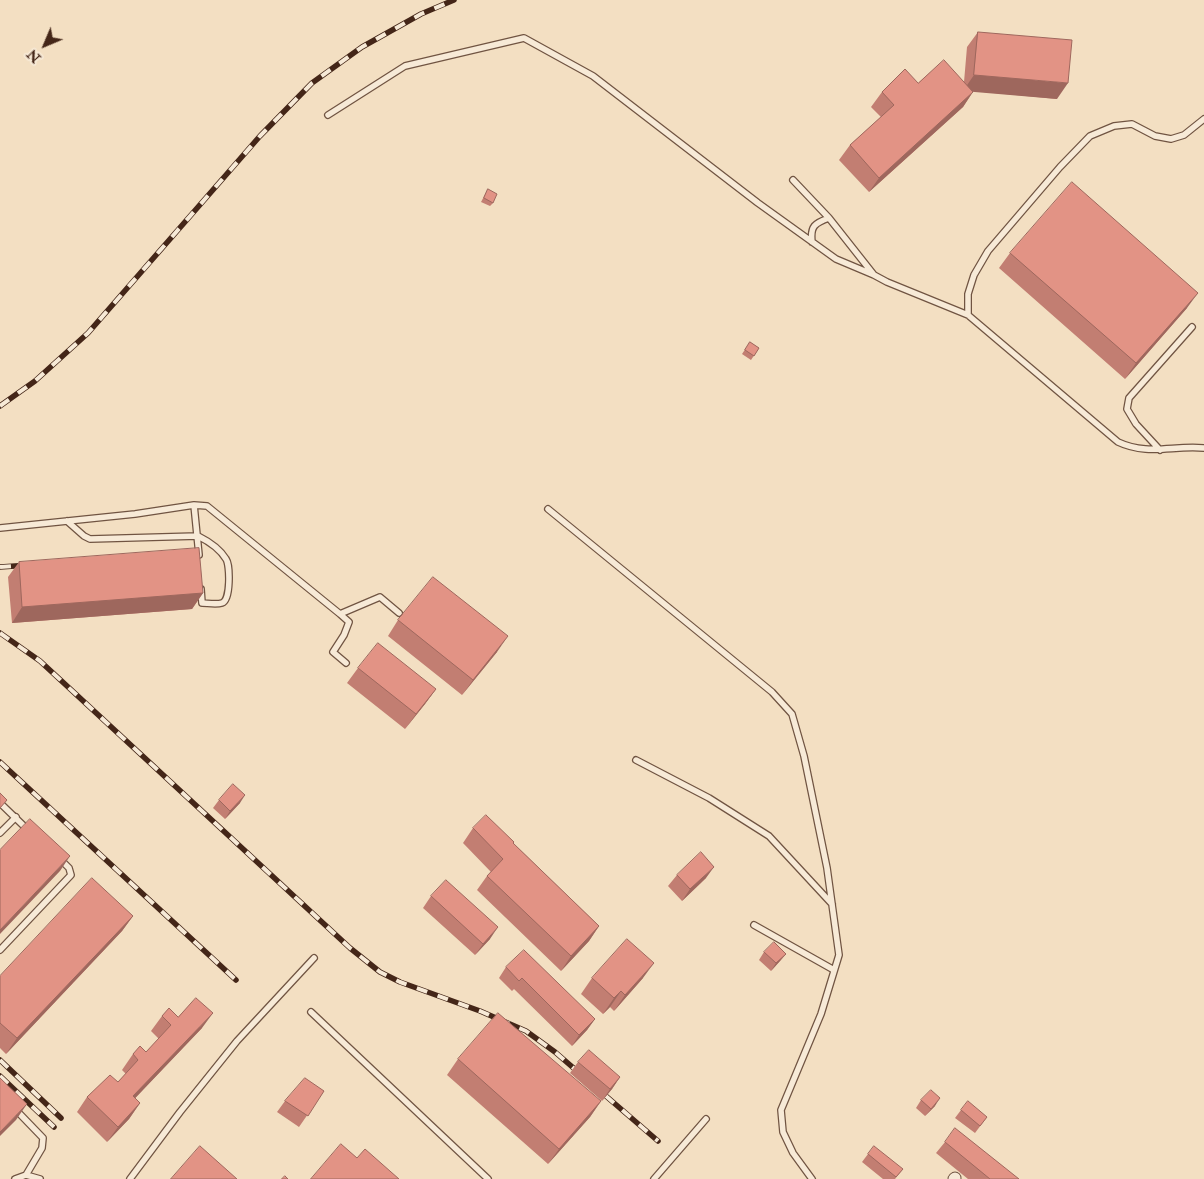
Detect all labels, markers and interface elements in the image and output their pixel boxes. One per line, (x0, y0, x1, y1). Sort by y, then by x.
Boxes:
north arrow (20, 20, 70, 70)
text: N (24, 46, 44, 66)

